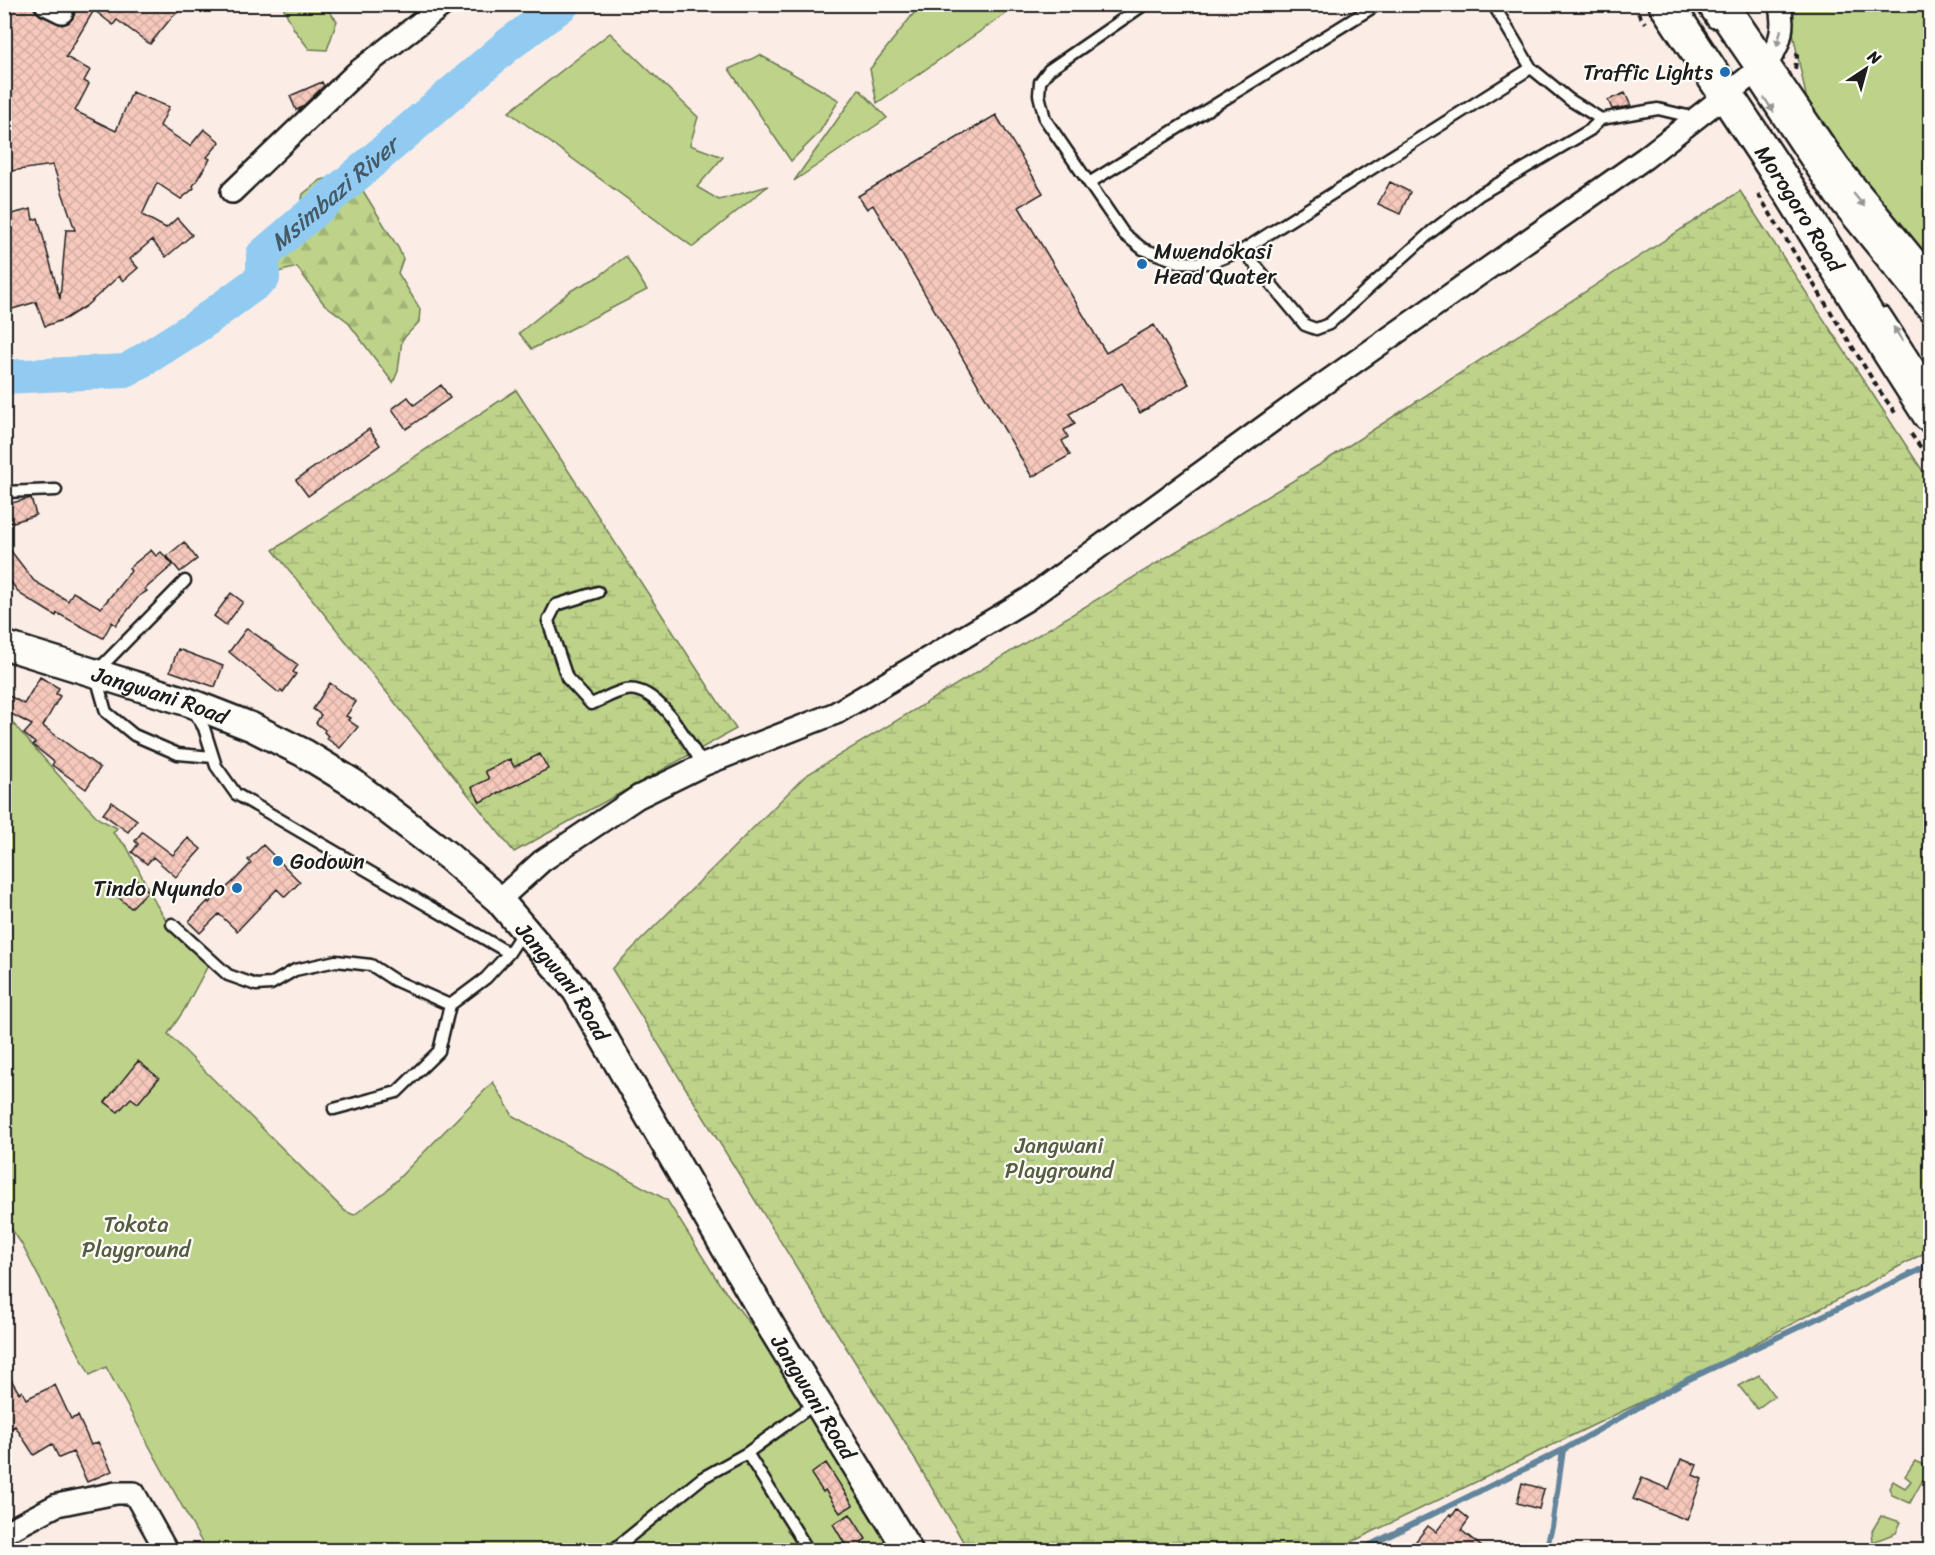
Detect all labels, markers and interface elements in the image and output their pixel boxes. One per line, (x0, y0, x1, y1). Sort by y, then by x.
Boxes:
one-way arrow (1774, 29, 1783, 48)
north arrow (1836, 39, 1896, 99)
text: N (1861, 42, 1888, 73)
place label: Traffic Lights (1583, 53, 1713, 92)
marker: Traffic Lights (1718, 65, 1732, 79)
one-way arrow (1763, 97, 1774, 113)
water label: Msimbazi River (260, 123, 412, 262)
street label: Morogoro Road (1744, 136, 1856, 281)
one-way arrow (1852, 192, 1865, 207)
place label: Mwendokasi Head Quater (1154, 232, 1277, 296)
marker: Mwendokasi Head Quater (1135, 257, 1149, 271)
one-way arrow (1893, 326, 1904, 342)
street label: Jangwani Road (86, 654, 236, 736)
place label: Godown (290, 842, 365, 881)
marker: Godown (271, 854, 285, 868)
place label: Tindo Nyundo (93, 869, 225, 908)
marker: Tindo Nyundo (230, 881, 244, 895)
street label: Jangwani Road (505, 912, 622, 1050)
park label: Jangwani Playground (1005, 1126, 1115, 1190)
park label: Tokota Playground (82, 1205, 192, 1269)
street label: Jangwani Road (760, 1326, 868, 1469)

